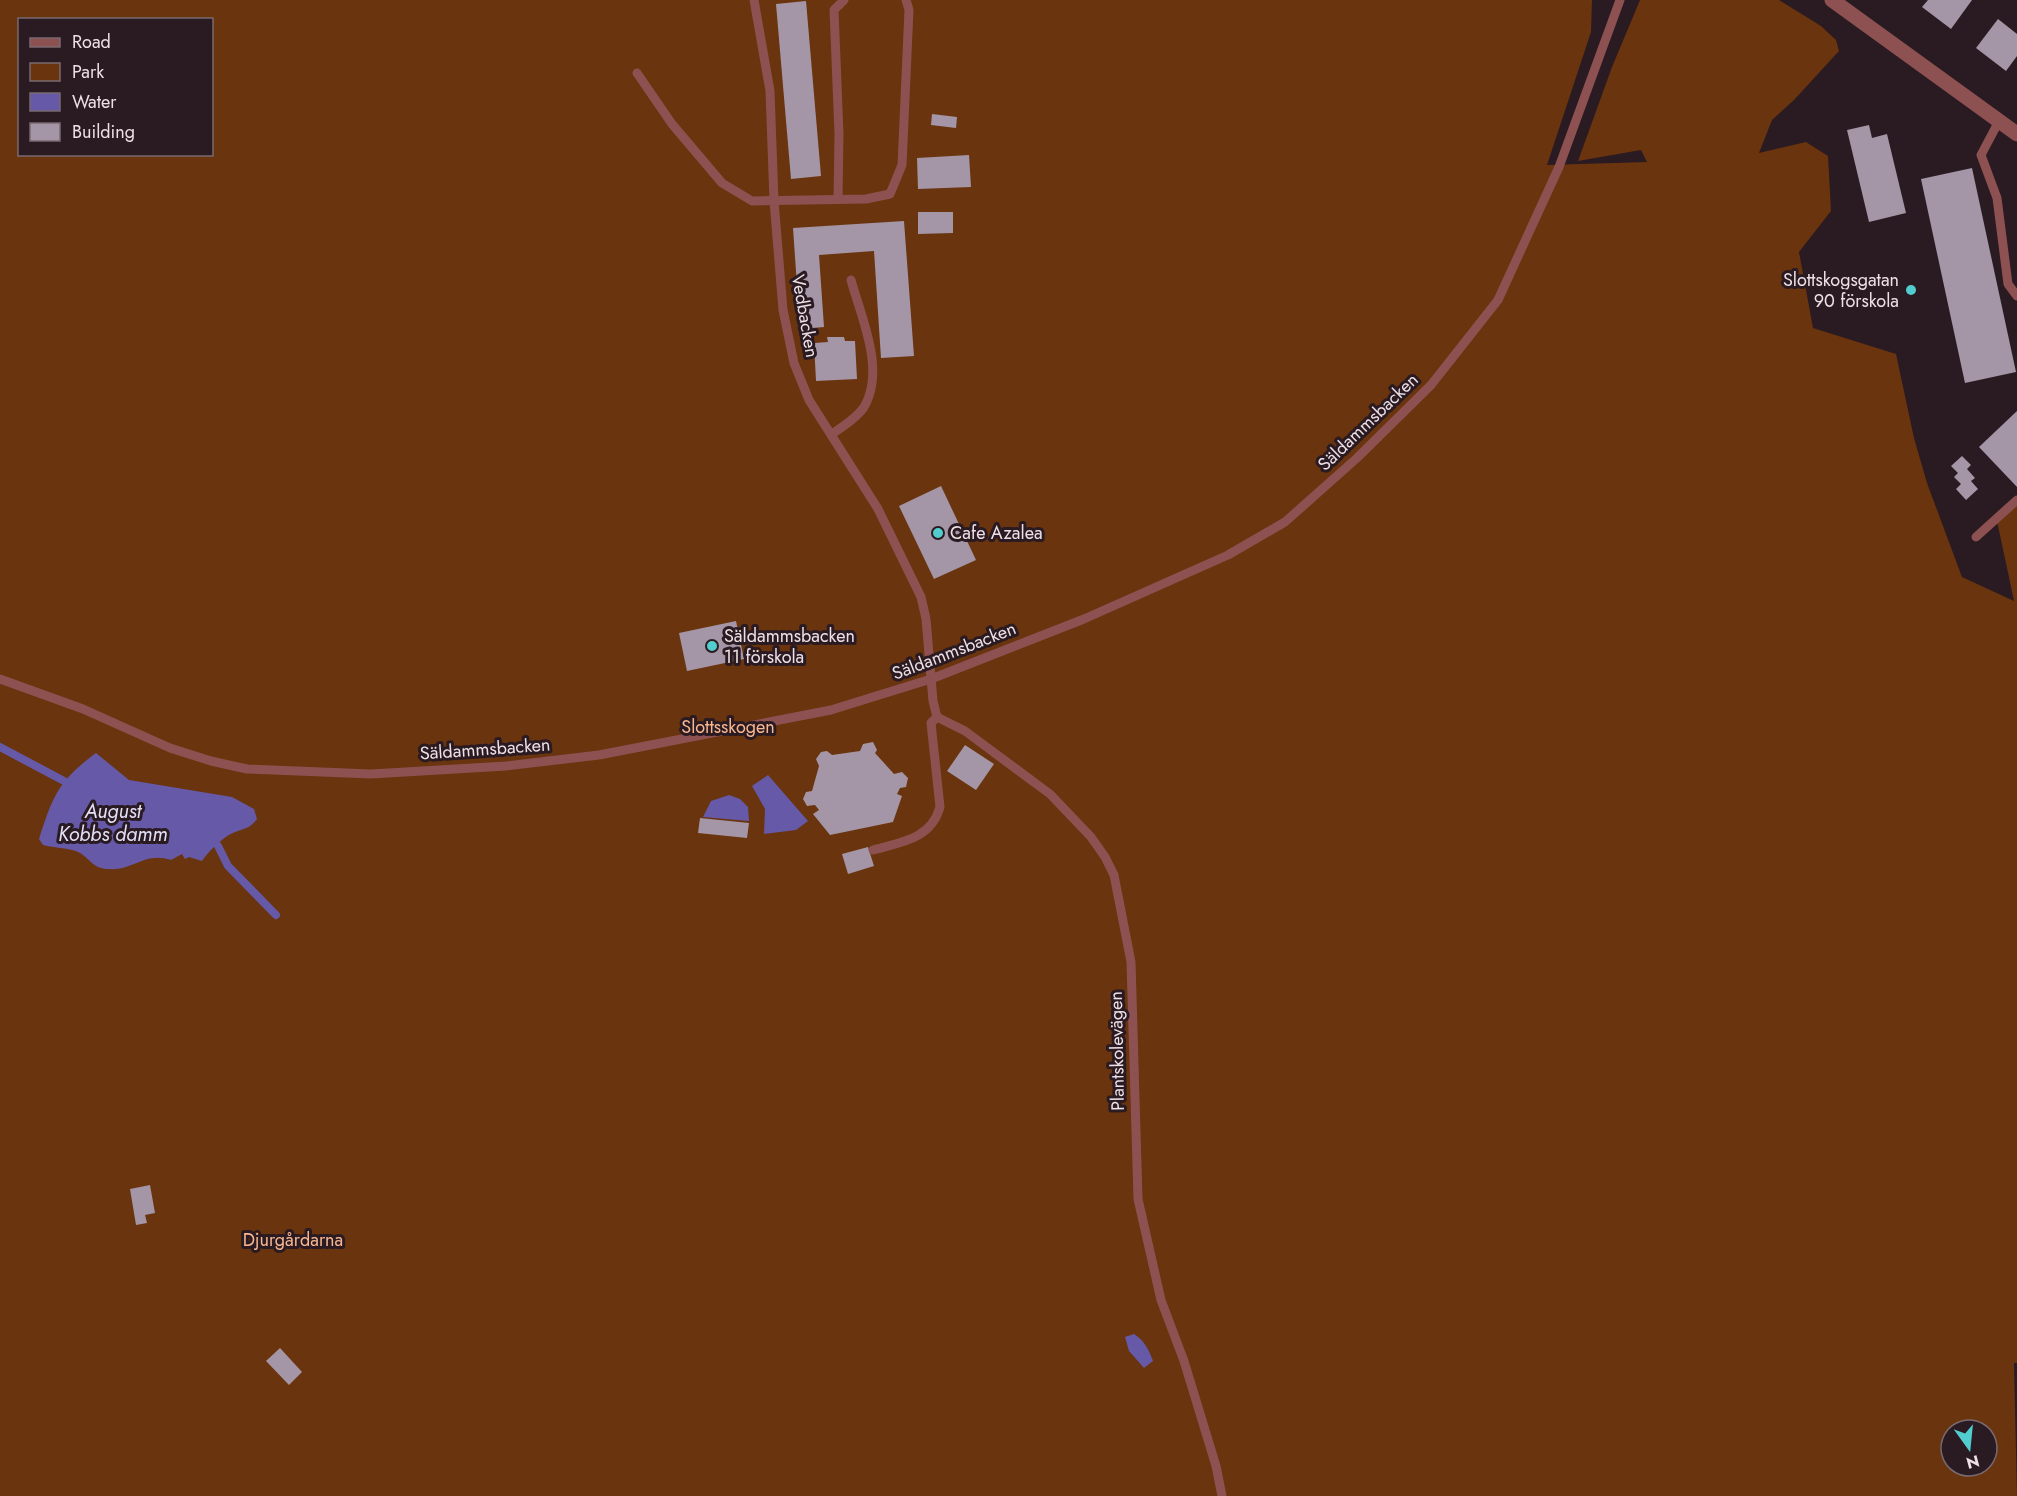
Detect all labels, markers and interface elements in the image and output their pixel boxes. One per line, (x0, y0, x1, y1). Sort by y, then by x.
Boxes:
legend (18, 18, 213, 156)
text: Road (72, 29, 111, 55)
text: Park (72, 59, 104, 85)
text: Water (72, 89, 117, 115)
text: Building (72, 119, 135, 145)
place label: Slottskogsgatan 90 förskola (1783, 267, 1899, 314)
street label: Vedbacken (785, 272, 825, 360)
marker: Slottskogsgatan 90 förskola (1904, 283, 1918, 297)
street label: Säldammsbacken (1312, 367, 1424, 477)
place label: Cafe Azalea (950, 520, 1043, 546)
marker: Cafe Azalea (931, 526, 945, 540)
street label: Säldammsbacken (888, 615, 1020, 687)
place label: Säldammsbacken 11 förskola (724, 623, 855, 670)
marker: Säldammsbacken 11 förskola (705, 639, 719, 653)
park label: Slottsskogen (681, 714, 775, 740)
street label: Säldammsbacken (419, 731, 551, 767)
water label: August Kobbs damm (58, 797, 168, 849)
street label: Plantskolevägen (1103, 991, 1131, 1111)
park label: Djurgårdarna (243, 1227, 343, 1253)
north arrow (1939, 1418, 1999, 1478)
text: N (1964, 1449, 1982, 1475)

